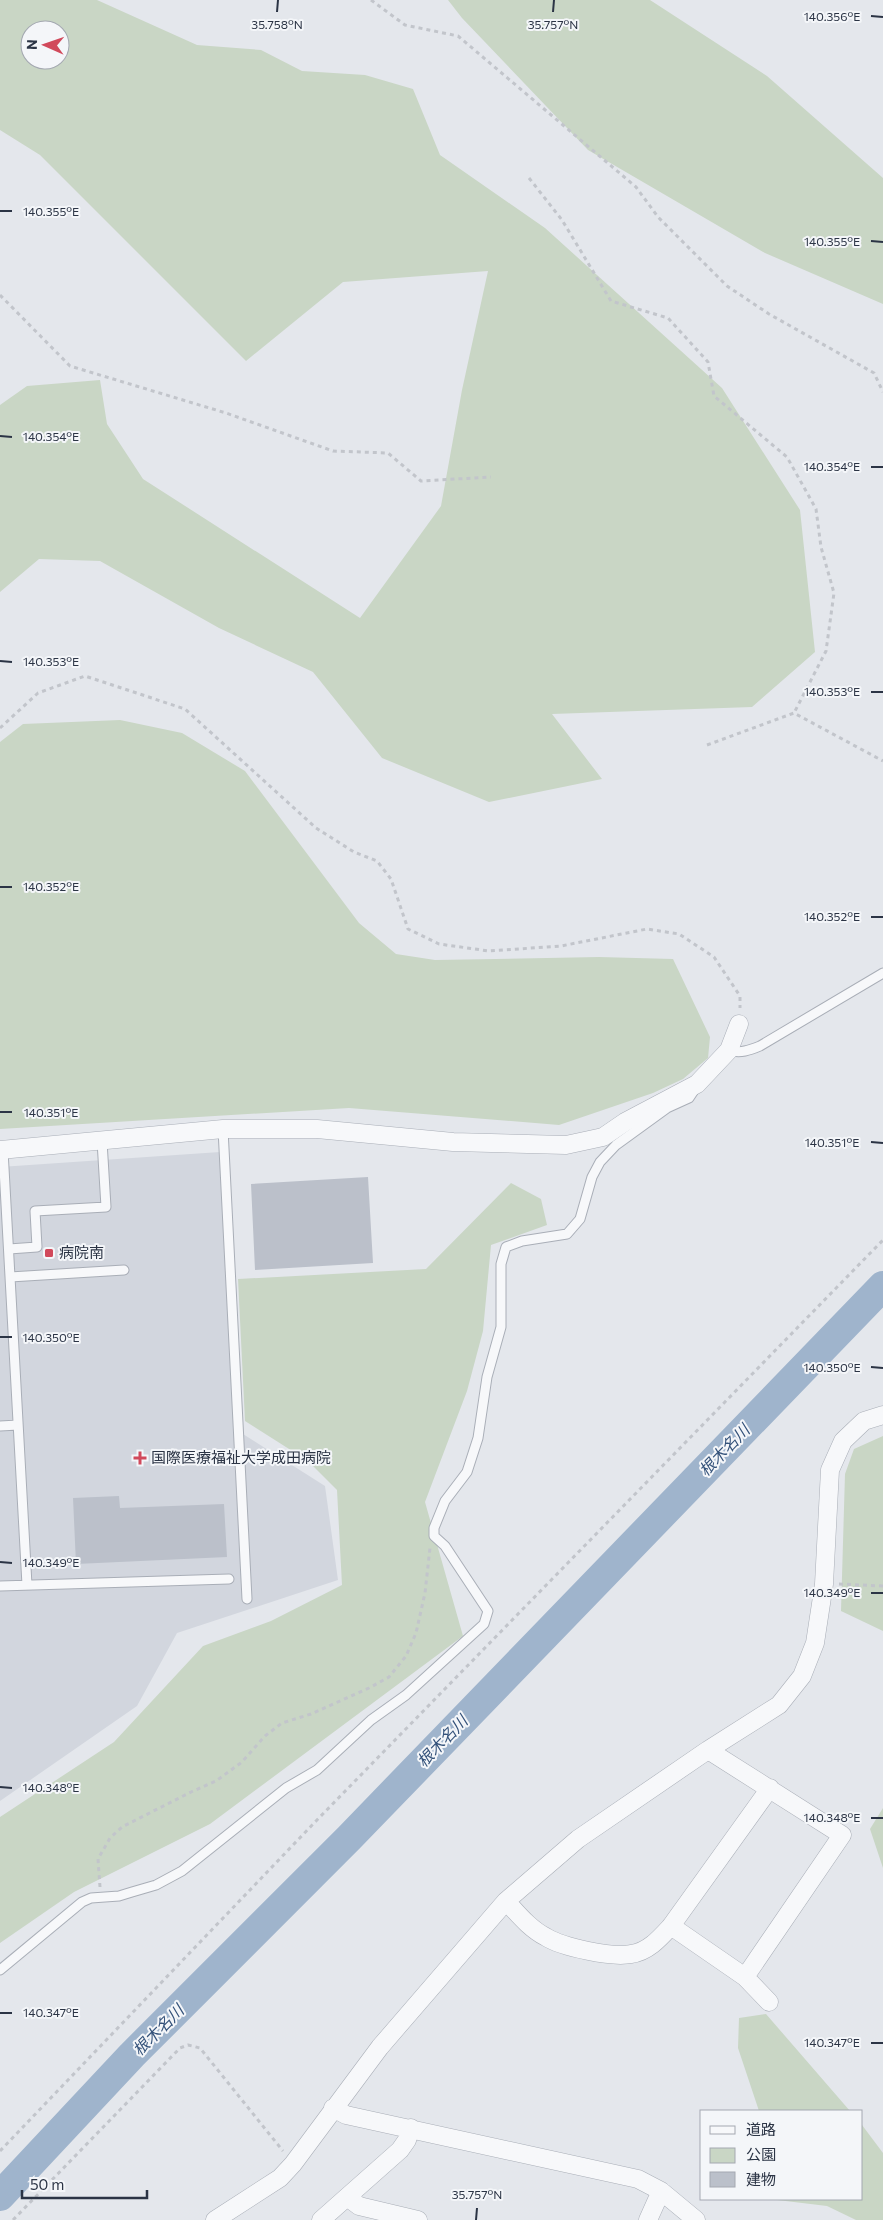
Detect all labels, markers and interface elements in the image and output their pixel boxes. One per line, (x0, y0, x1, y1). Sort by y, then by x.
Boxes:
text: 140.356°E (804, 9, 860, 23)
text: 35.758°N (251, 17, 303, 31)
text: 35.757°N (528, 17, 578, 31)
north arrow (20, 20, 70, 70)
text: N (23, 39, 40, 50)
text: 140.355°E (23, 204, 79, 218)
text: 140.355°E (804, 234, 860, 248)
text: 140.354°E (23, 429, 79, 443)
text: 140.354°E (804, 459, 860, 473)
text: 140.353°E (23, 654, 79, 668)
text: 140.353°E (804, 684, 860, 698)
text: 140.352°E (23, 879, 79, 893)
text: 140.352°E (804, 909, 860, 923)
text: 140.351°E (24, 1105, 78, 1119)
text: 140.351°E (805, 1135, 859, 1149)
place label: 病院南 (59, 1243, 104, 1261)
marker: 病院南 (43, 1247, 55, 1259)
text: 140.350°E (22, 1330, 80, 1344)
text: 140.350°E (803, 1360, 861, 1374)
water label: 根木名川 (695, 1419, 754, 1479)
place label: 国際医療福祉大学成田病院 (151, 1448, 331, 1466)
marker: 国際医療福祉大学成田病院 (133, 1451, 147, 1465)
text: 140.349°E (23, 1555, 79, 1569)
text: 140.349°E (804, 1585, 860, 1599)
water label: 根木名川 (413, 1710, 472, 1770)
text: 140.348°E (23, 1780, 79, 1794)
text: 140.348°E (804, 1810, 860, 1824)
water label: 根木名川 (128, 1999, 188, 2059)
text: 140.347°E (23, 2005, 79, 2019)
text: 140.347°E (804, 2035, 860, 2049)
legend (700, 2110, 863, 2200)
text: 道路 (746, 2120, 776, 2138)
text: 公園 (746, 2145, 776, 2163)
scale bar (22, 2168, 148, 2200)
text: 建物 (746, 2170, 776, 2188)
text: 50 m (30, 2175, 64, 2193)
text: 35.757°N (452, 2187, 502, 2201)

